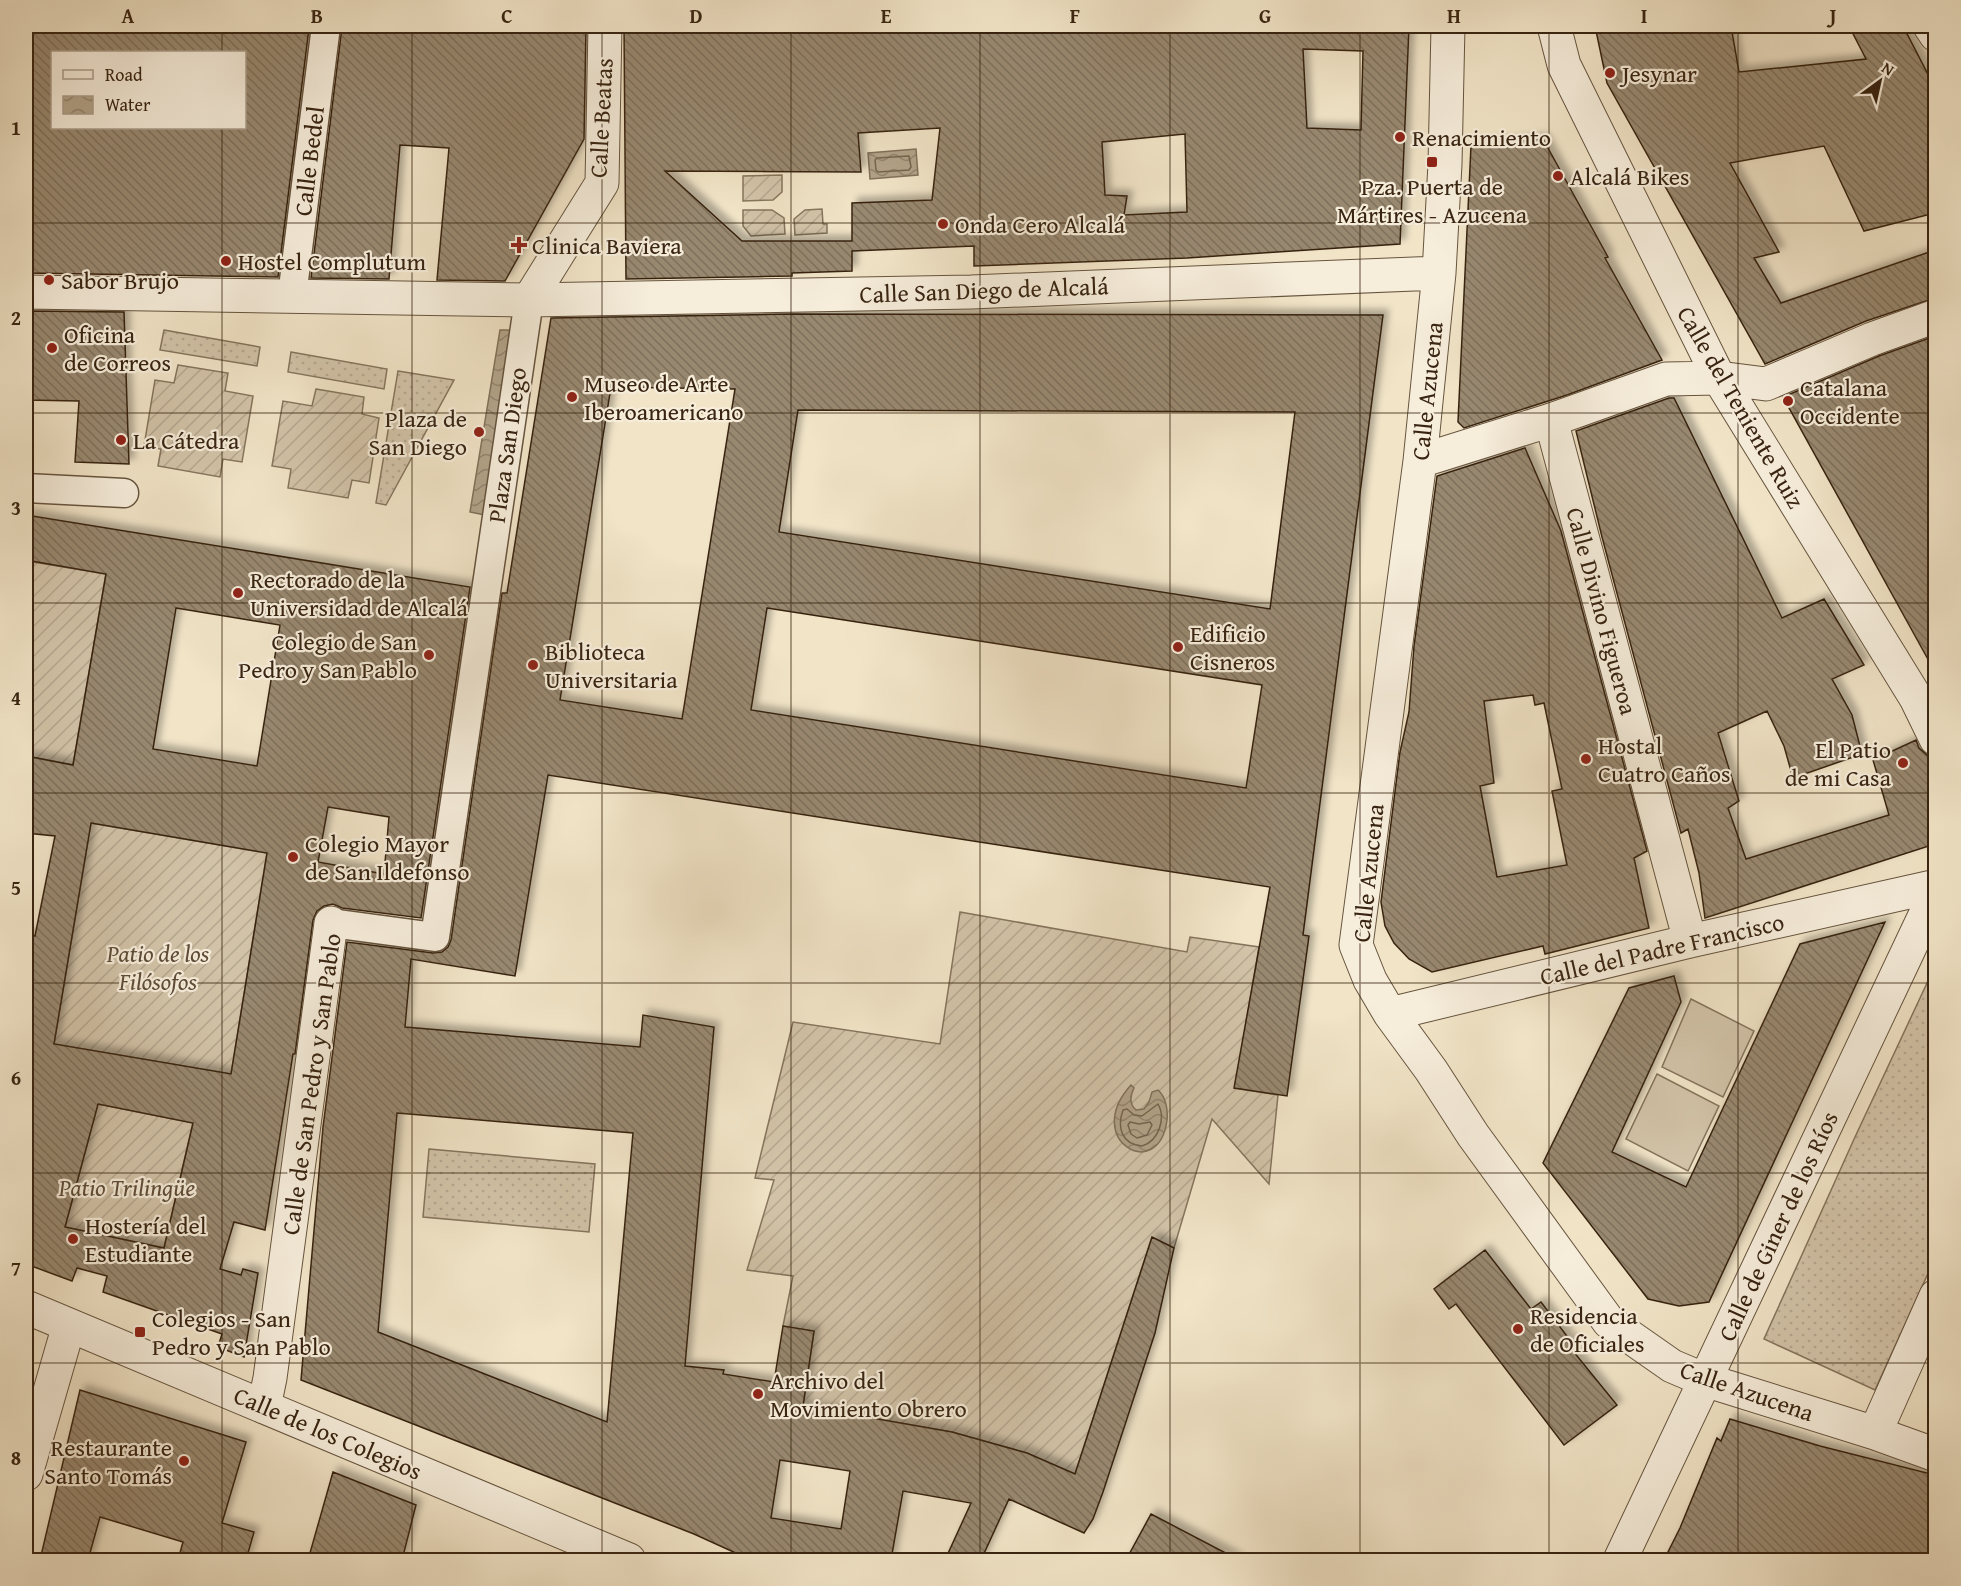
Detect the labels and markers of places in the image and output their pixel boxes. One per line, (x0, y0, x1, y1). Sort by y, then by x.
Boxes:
place label: Jesynar (1619, 56, 1697, 91)
marker: Jesynar (1603, 66, 1617, 80)
place label: Renacimiento (1412, 120, 1551, 155)
marker: Renacimiento (1393, 130, 1407, 144)
marker: Pza. Puerta de Mártires - Azucena (1425, 155, 1439, 169)
place label: Alcalá Bikes (1570, 159, 1689, 194)
place label: Pza. Puerta de Mártires - Azucena (1337, 169, 1528, 232)
marker: Alcalá Bikes (1551, 169, 1565, 183)
place label: Onda Cero Alcalá (955, 207, 1126, 242)
marker: Onda Cero Alcalá (936, 217, 950, 231)
place label: Clinica Baviera (532, 228, 682, 263)
marker: Clinica Baviera (510, 236, 528, 254)
place label: Hostel Complutum (238, 244, 426, 279)
marker: Hostel Complutum (219, 254, 233, 268)
place label: Sabor Brujo (61, 263, 179, 298)
marker: Sabor Brujo (42, 273, 56, 287)
place label: Oficina de Correos (64, 317, 171, 380)
marker: Oficina de Correos (45, 341, 59, 355)
place label: Museo de Arte Iberoamericano (584, 366, 743, 429)
place label: Catalana Occidente (1800, 370, 1900, 433)
marker: Museo de Arte Iberoamericano (565, 390, 579, 404)
marker: Catalana Occidente (1781, 394, 1795, 408)
place label: Plaza de San Diego (368, 401, 467, 464)
place label: La Cátedra (133, 423, 240, 458)
marker: Plaza de San Diego (472, 425, 486, 439)
marker: La Cátedra (114, 433, 128, 447)
place label: Rectorado de la Universidad de Alcalá (250, 562, 468, 625)
marker: Rectorado de la Universidad de Alcalá (231, 586, 245, 600)
place label: Edificio Cisneros (1190, 616, 1275, 679)
place label: Colegio de San Pedro y San Pablo (238, 624, 418, 687)
place label: Biblioteca Universitaria (545, 634, 678, 697)
marker: Edificio Cisneros (1171, 640, 1185, 654)
marker: Colegio de San Pedro y San Pablo (422, 648, 436, 662)
marker: Biblioteca Universitaria (526, 658, 540, 672)
place label: Hostal Cuatro Caños (1598, 728, 1731, 791)
place label: El Patio de mi Casa (1785, 732, 1892, 795)
marker: Hostal Cuatro Caños (1579, 752, 1593, 766)
marker: El Patio de mi Casa (1896, 756, 1910, 770)
place label: Colegio Mayor de San Ildefonso (305, 826, 470, 889)
marker: Colegio Mayor de San Ildefonso (286, 850, 300, 864)
place label: Hostería del Estudiante (85, 1208, 207, 1271)
marker: Hostería del Estudiante (66, 1232, 80, 1246)
place label: Residencia de Oficiales (1530, 1298, 1645, 1361)
place label: Colegios - San Pedro y San Pablo (152, 1301, 331, 1364)
marker: Residencia de Oficiales (1511, 1322, 1525, 1336)
marker: Colegios - San Pedro y San Pablo (133, 1325, 147, 1339)
place label: Archivo del Movimiento Obrero (770, 1363, 967, 1426)
marker: Archivo del Movimiento Obrero (751, 1387, 765, 1401)
place label: Restaurante Santo Tomás (44, 1430, 172, 1493)
marker: Restaurante Santo Tomás (177, 1454, 191, 1468)

